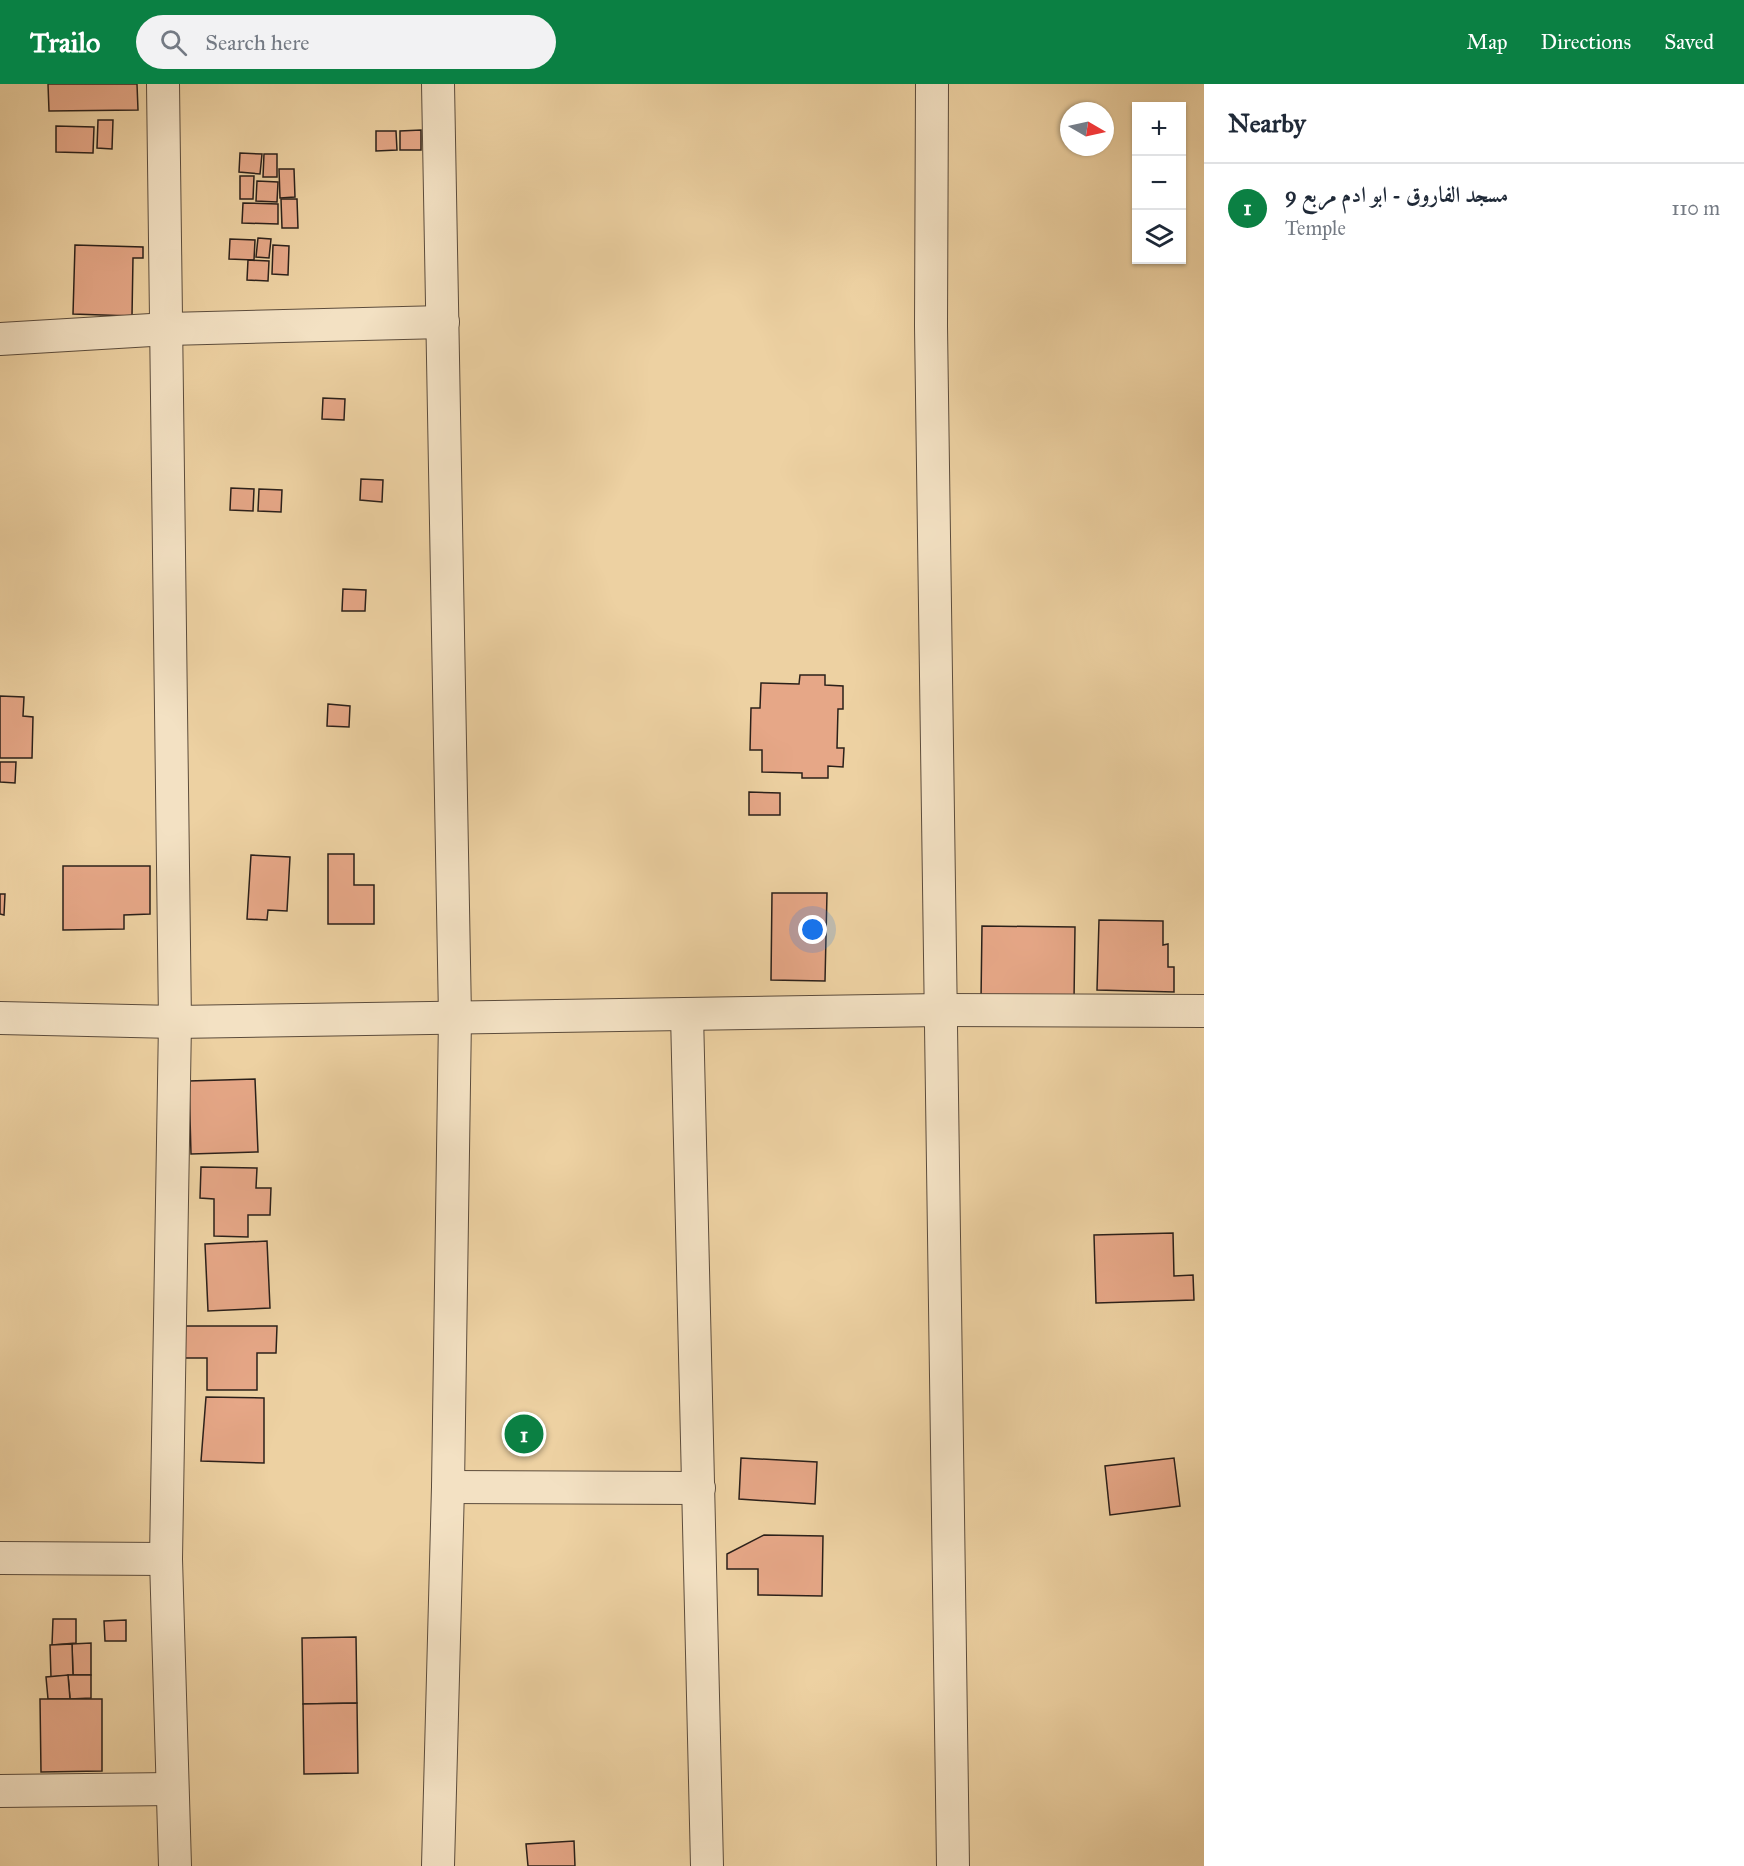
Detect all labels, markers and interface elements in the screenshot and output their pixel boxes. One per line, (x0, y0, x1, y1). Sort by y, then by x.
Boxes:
search box (136, 15, 556, 69)
text: Trailo (30, 25, 100, 60)
icon: search (157, 26, 190, 59)
text: Search here (205, 29, 309, 56)
text: Map (1467, 29, 1508, 55)
text: Directions (1541, 29, 1631, 55)
text: Saved (1664, 29, 1714, 55)
north arrow (1060, 102, 1114, 156)
map controls (1132, 102, 1186, 264)
button: + (1132, 102, 1186, 156)
text: Nearby (1228, 107, 1306, 139)
button: − (1132, 156, 1186, 210)
text: مسجد الفاروق - ابو ادم مربع 9 (1285, 181, 1508, 208)
text: 1 (1244, 196, 1251, 220)
text: 110 m (1672, 196, 1720, 220)
button: layers (1132, 210, 1186, 264)
text: Temple (1285, 216, 1346, 240)
your location (798, 915, 827, 944)
pin: 1 (504, 1412, 544, 1456)

